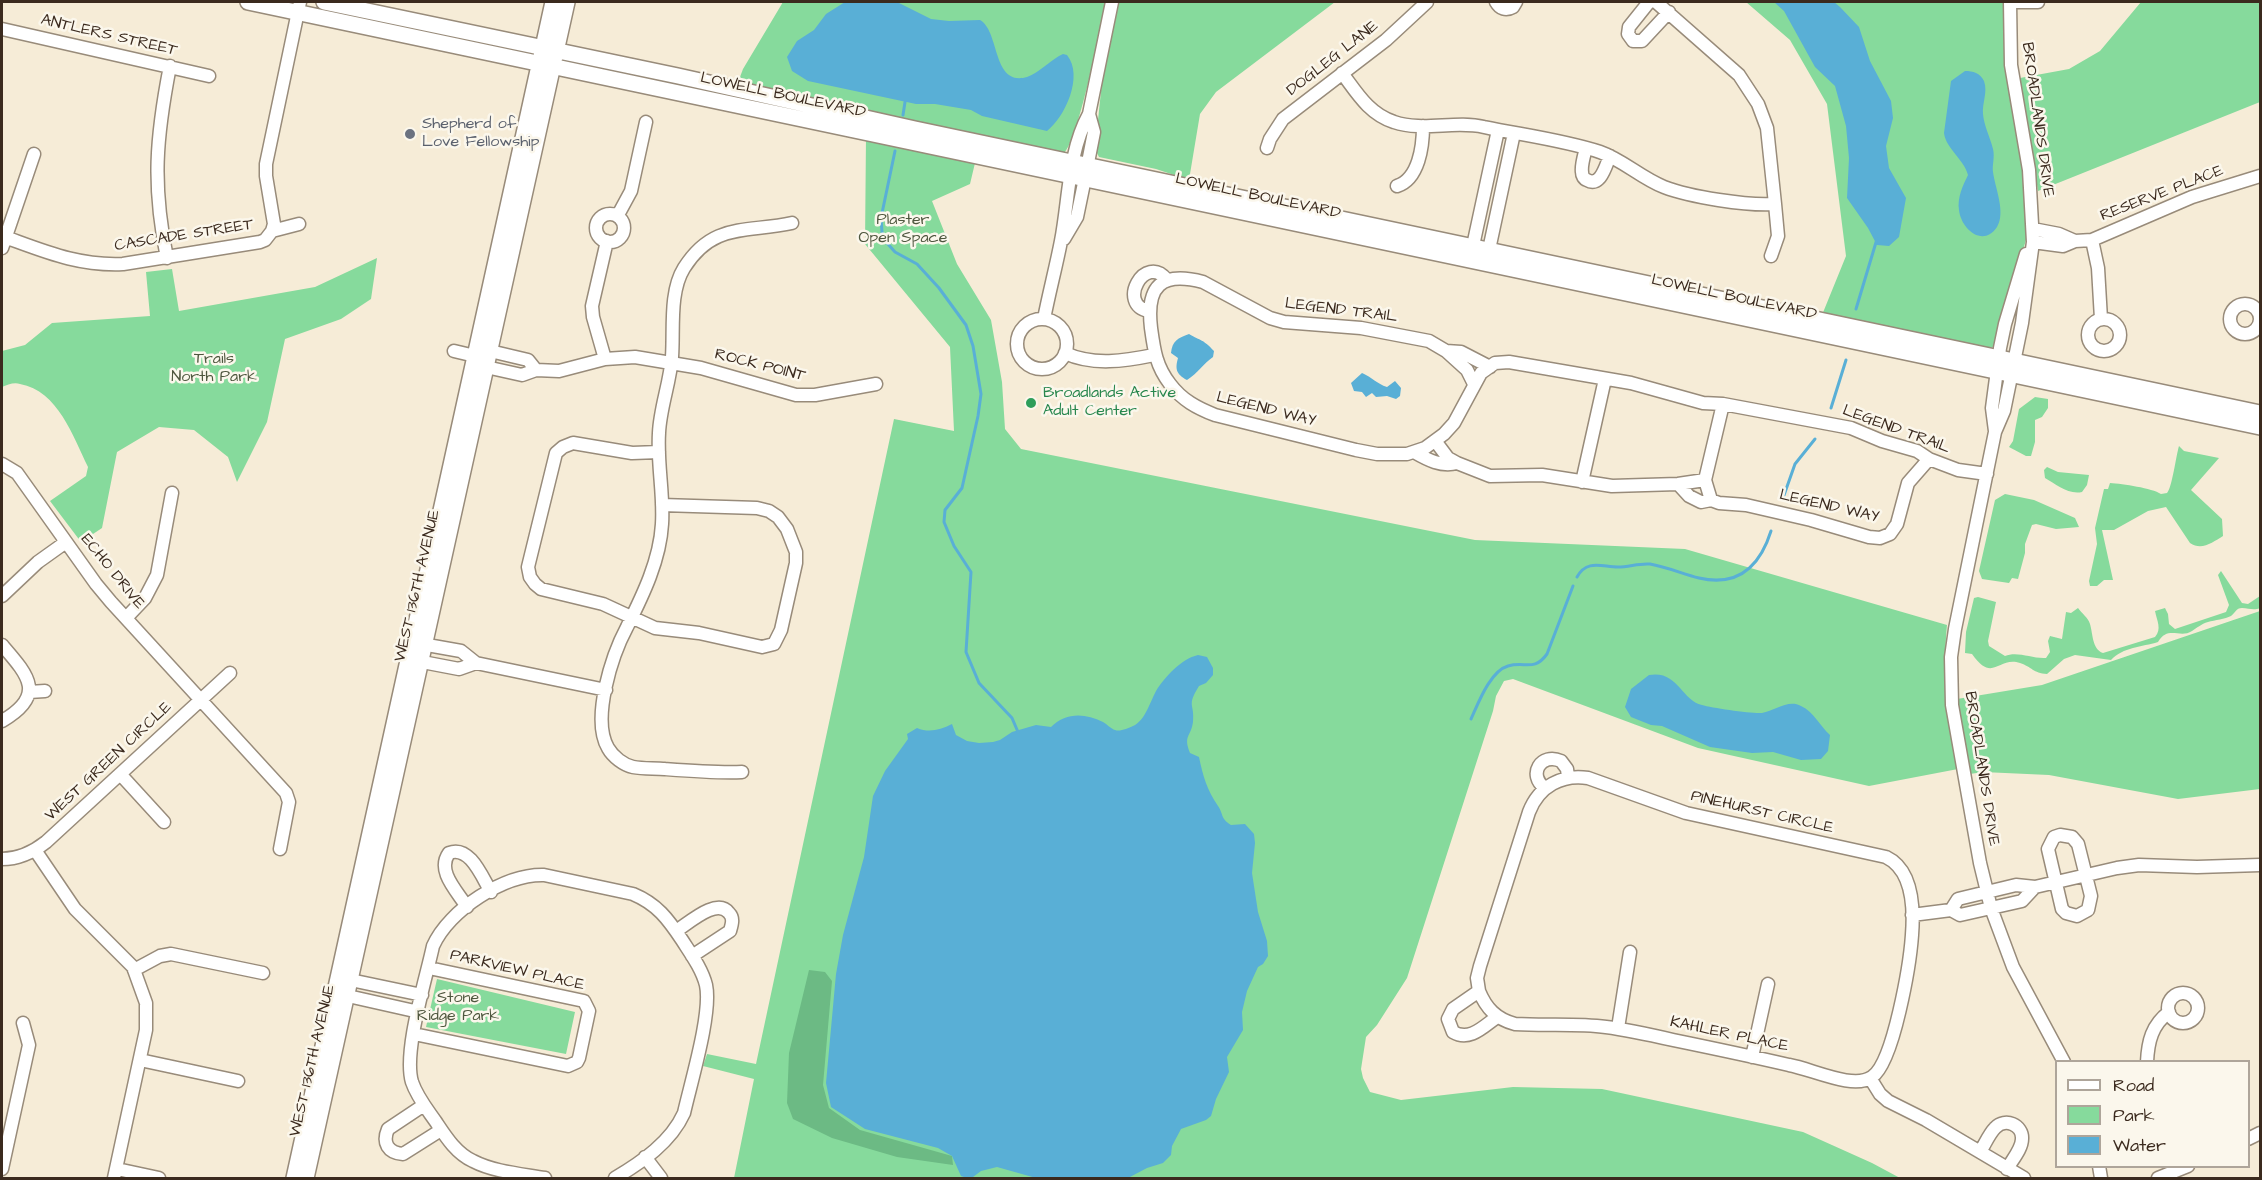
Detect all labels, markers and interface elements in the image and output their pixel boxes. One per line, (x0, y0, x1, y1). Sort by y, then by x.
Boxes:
street label: ANTLERS STREET (39, 11, 179, 61)
street label: DOGLEG LANE (1283, 17, 1383, 101)
street label: BROADLANDS DRIVE (2017, 41, 2057, 199)
street label: LOWELL BOULEVARD (699, 69, 867, 123)
place label: Shepherd of Love Fellowship (422, 115, 539, 153)
marker: Shepherd of Love Fellowship (403, 127, 417, 141)
street label: RESERVE PLACE (2098, 162, 2226, 226)
street label: LOWELL BOULEVARD (1174, 170, 1342, 224)
park label: Plaster Open Space (859, 211, 947, 249)
street label: CASCADE STREET (113, 216, 255, 256)
street label: LOWELL BOULEVARD (1650, 271, 1818, 325)
street label: LEGEND TRAIL (1284, 295, 1398, 327)
street label: ROCK POINT (713, 345, 807, 387)
park label: Trails North Park (171, 350, 257, 388)
place label: Broadlands Active Adult Center (1043, 384, 1176, 422)
street label: LEGEND WAY (1214, 388, 1318, 432)
marker: Broadlands Active Adult Center (1024, 396, 1038, 410)
street label: LEGEND TRAIL (1840, 402, 1952, 458)
street label: LEGEND WAY (1777, 486, 1881, 528)
street label: WEST 136TH AVENUE (391, 508, 445, 664)
street label: ECHO DRIVE (76, 530, 148, 614)
street label: BROADLANDS DRIVE (1959, 690, 2003, 848)
street label: WEST GREEN CIRCLE (42, 698, 176, 826)
street label: PINEHURST CIRCLE (1689, 787, 1835, 839)
street label: PARKVIEW PLACE (448, 946, 586, 996)
street label: WEST 136TH AVENUE (286, 983, 340, 1139)
park label: Stone Ridge Park (417, 989, 499, 1027)
street label: KAHLER PLACE (1668, 1013, 1790, 1057)
legend (2055, 1060, 2250, 1168)
text: Road (2113, 1073, 2154, 1098)
text: Park (2113, 1103, 2155, 1128)
text: Water (2113, 1133, 2166, 1158)

